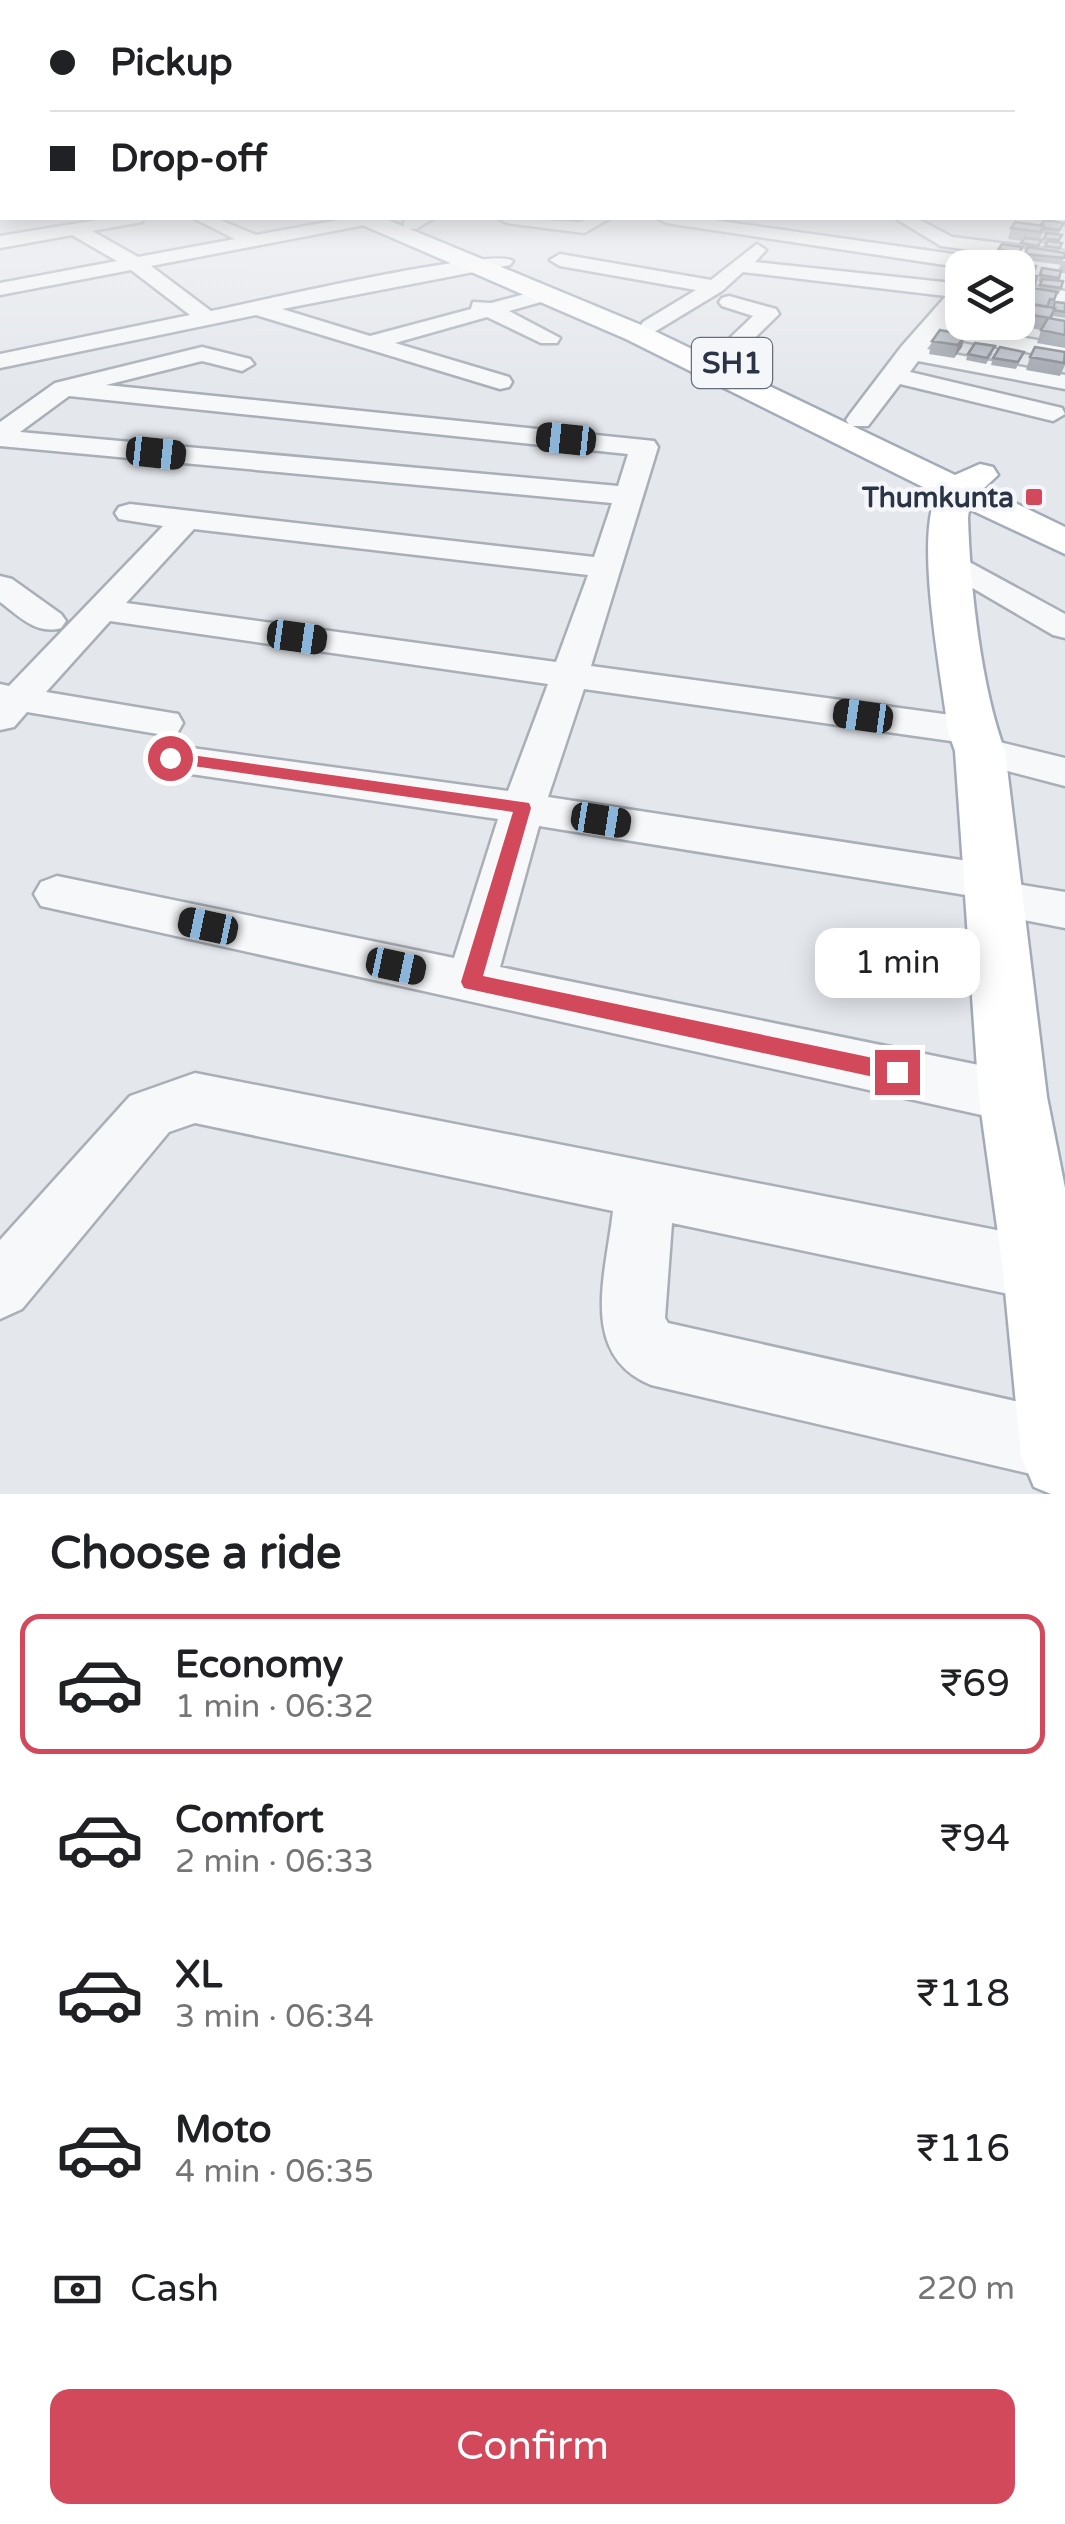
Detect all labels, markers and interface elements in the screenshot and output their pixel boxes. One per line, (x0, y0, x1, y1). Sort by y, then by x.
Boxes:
text: Pickup (110, 40, 233, 86)
text: Drop-off (110, 136, 267, 182)
map controls (945, 250, 1035, 340)
button: layers (945, 250, 1035, 340)
road number: SH1 (692, 338, 772, 388)
car (535, 421, 597, 457)
car (125, 435, 187, 471)
place label: Thumkunta (861, 481, 1014, 515)
marker: Thumkunta (1023, 486, 1045, 508)
car (265, 618, 329, 656)
car (831, 697, 895, 735)
route start (148, 736, 193, 781)
car (569, 800, 633, 840)
car (176, 905, 240, 947)
callout: 1 min (814, 927, 980, 997)
text: 1 min (855, 944, 940, 982)
car (364, 945, 428, 987)
route end (875, 1050, 920, 1095)
text: Choose a ride (50, 1527, 341, 1581)
icon: car (55, 1639, 145, 1729)
text: Economy (175, 1642, 343, 1688)
text: ₹69 (940, 1661, 1010, 1707)
text: 1 min · 06:32 (175, 1688, 374, 1726)
icon: car (55, 1794, 145, 1884)
text: Comfort (175, 1797, 324, 1843)
text: ₹94 (940, 1816, 1010, 1862)
text: 2 min · 06:33 (175, 1843, 374, 1881)
icon: car (55, 1949, 145, 2039)
text: XL (175, 1952, 222, 1998)
text: ₹118 (916, 1971, 1010, 2017)
text: 3 min · 06:34 (175, 1998, 374, 2036)
icon: car (55, 2104, 145, 2194)
text: Moto (175, 2107, 271, 2153)
text: ₹116 (916, 2126, 1010, 2172)
text: 4 min · 06:35 (175, 2153, 374, 2191)
icon: cash (50, 2262, 105, 2317)
text: Cash (130, 2266, 219, 2312)
text: 220 m (917, 2270, 1015, 2308)
button: Confirm (50, 2389, 1015, 2504)

